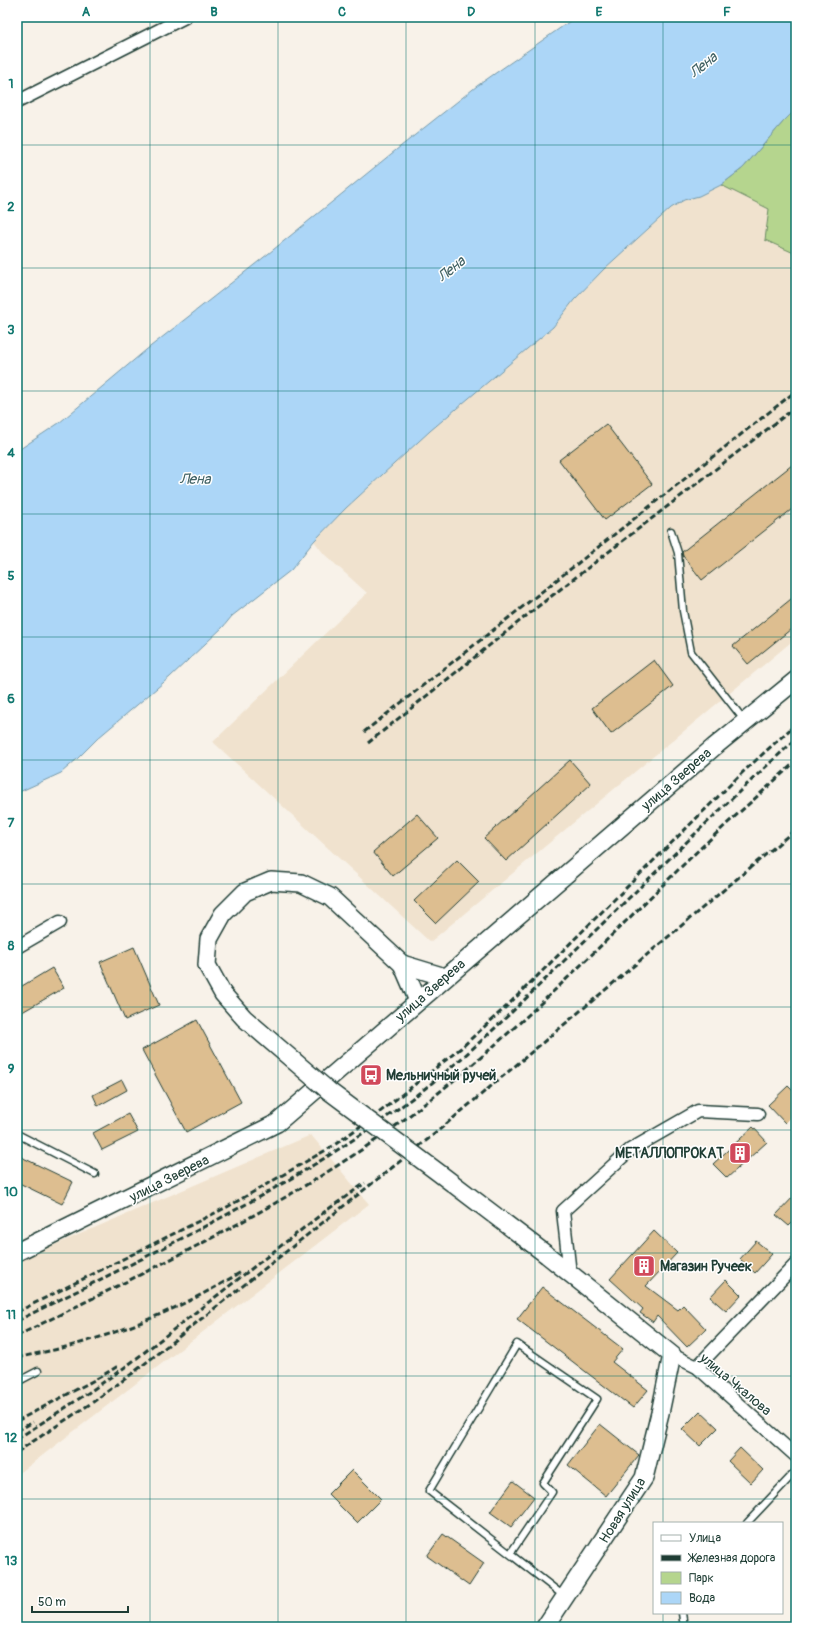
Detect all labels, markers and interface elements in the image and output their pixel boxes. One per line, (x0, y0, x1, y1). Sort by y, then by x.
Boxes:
text: A (82, 4, 91, 20)
text: B (210, 4, 218, 20)
text: C (338, 4, 346, 20)
text: D (467, 4, 475, 20)
text: E (596, 4, 603, 20)
text: F (723, 4, 731, 20)
water label: Лена (685, 48, 722, 82)
text: 1 (8, 76, 14, 92)
text: 2 (7, 199, 15, 215)
water label: Лена (433, 252, 470, 286)
text: 3 (7, 322, 15, 338)
text: 4 (7, 445, 15, 461)
water label: Лена (180, 470, 211, 489)
text: 5 (7, 568, 15, 584)
text: 6 (7, 691, 15, 707)
street label: улица Зверева (637, 744, 715, 815)
text: 7 (8, 815, 15, 831)
text: 8 (8, 938, 15, 954)
street label: улица Зверева (391, 955, 469, 1026)
text: 9 (8, 1061, 15, 1077)
bus stop icon: Мельничный ручей (358, 1062, 384, 1088)
place label: Мельничный ручей (386, 1067, 496, 1084)
building icon: МЕТАЛЛОПРОКАТ (727, 1140, 753, 1166)
place label: МЕТАЛЛОПРОКАТ (615, 1145, 724, 1162)
street label: улица Зверева (126, 1151, 212, 1206)
text: 10 (4, 1184, 18, 1200)
building icon: Магазин Ручеек (631, 1253, 657, 1279)
place label: Магазин Ручеек (660, 1258, 752, 1275)
text: 11 (6, 1307, 16, 1323)
street label: улица Чкалова (696, 1349, 775, 1419)
text: 12 (5, 1430, 17, 1446)
street label: Новая улица (596, 1474, 649, 1546)
legend (653, 1522, 783, 1614)
text: Улица (689, 1531, 721, 1546)
text: Железная дорога (687, 1551, 776, 1566)
text: 13 (5, 1553, 17, 1569)
text: Парк (689, 1571, 714, 1586)
scale bar (32, 1588, 128, 1614)
text: Вода (689, 1591, 715, 1606)
text: 50 m (38, 1595, 66, 1610)

